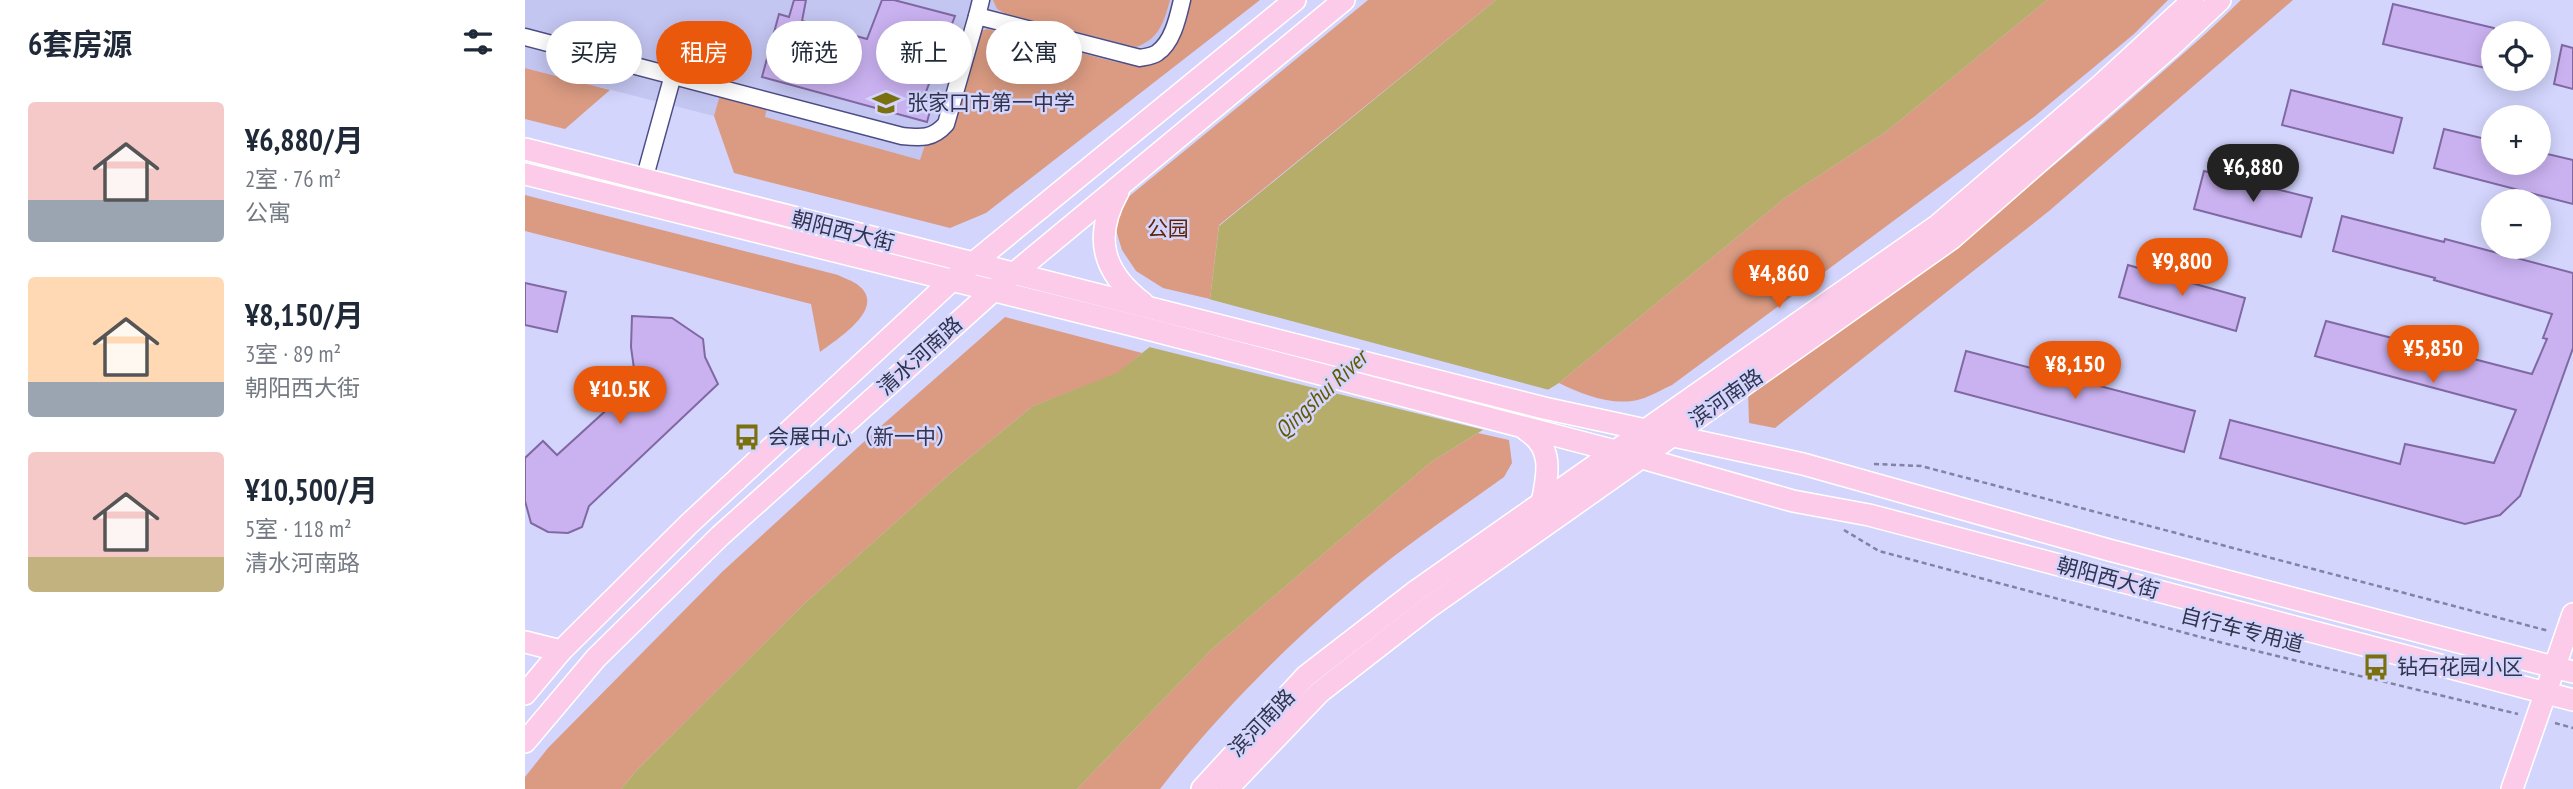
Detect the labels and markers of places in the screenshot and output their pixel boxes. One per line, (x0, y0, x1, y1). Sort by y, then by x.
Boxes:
school or university icon: 张家口市第一中学 (871, 88, 901, 118)
place label: 张家口市第一中学 (907, 89, 1075, 116)
pin: ¥6,880 (2196, 144, 2310, 204)
pin: ¥9,800 (2125, 238, 2239, 298)
pin: ¥4,860 (1722, 250, 1836, 310)
pin: ¥5,850 (2376, 326, 2490, 385)
pin: ¥8,150 (2018, 342, 2132, 401)
pin: ¥10.5K (563, 366, 677, 426)
bus stop icon: 会展中心（新一中） (732, 422, 762, 452)
place label: 会展中心（新一中） (768, 423, 957, 450)
bus stop icon: 钻石花园小区 (2361, 652, 2391, 682)
place label: 钻石花园小区 (2397, 653, 2523, 680)

